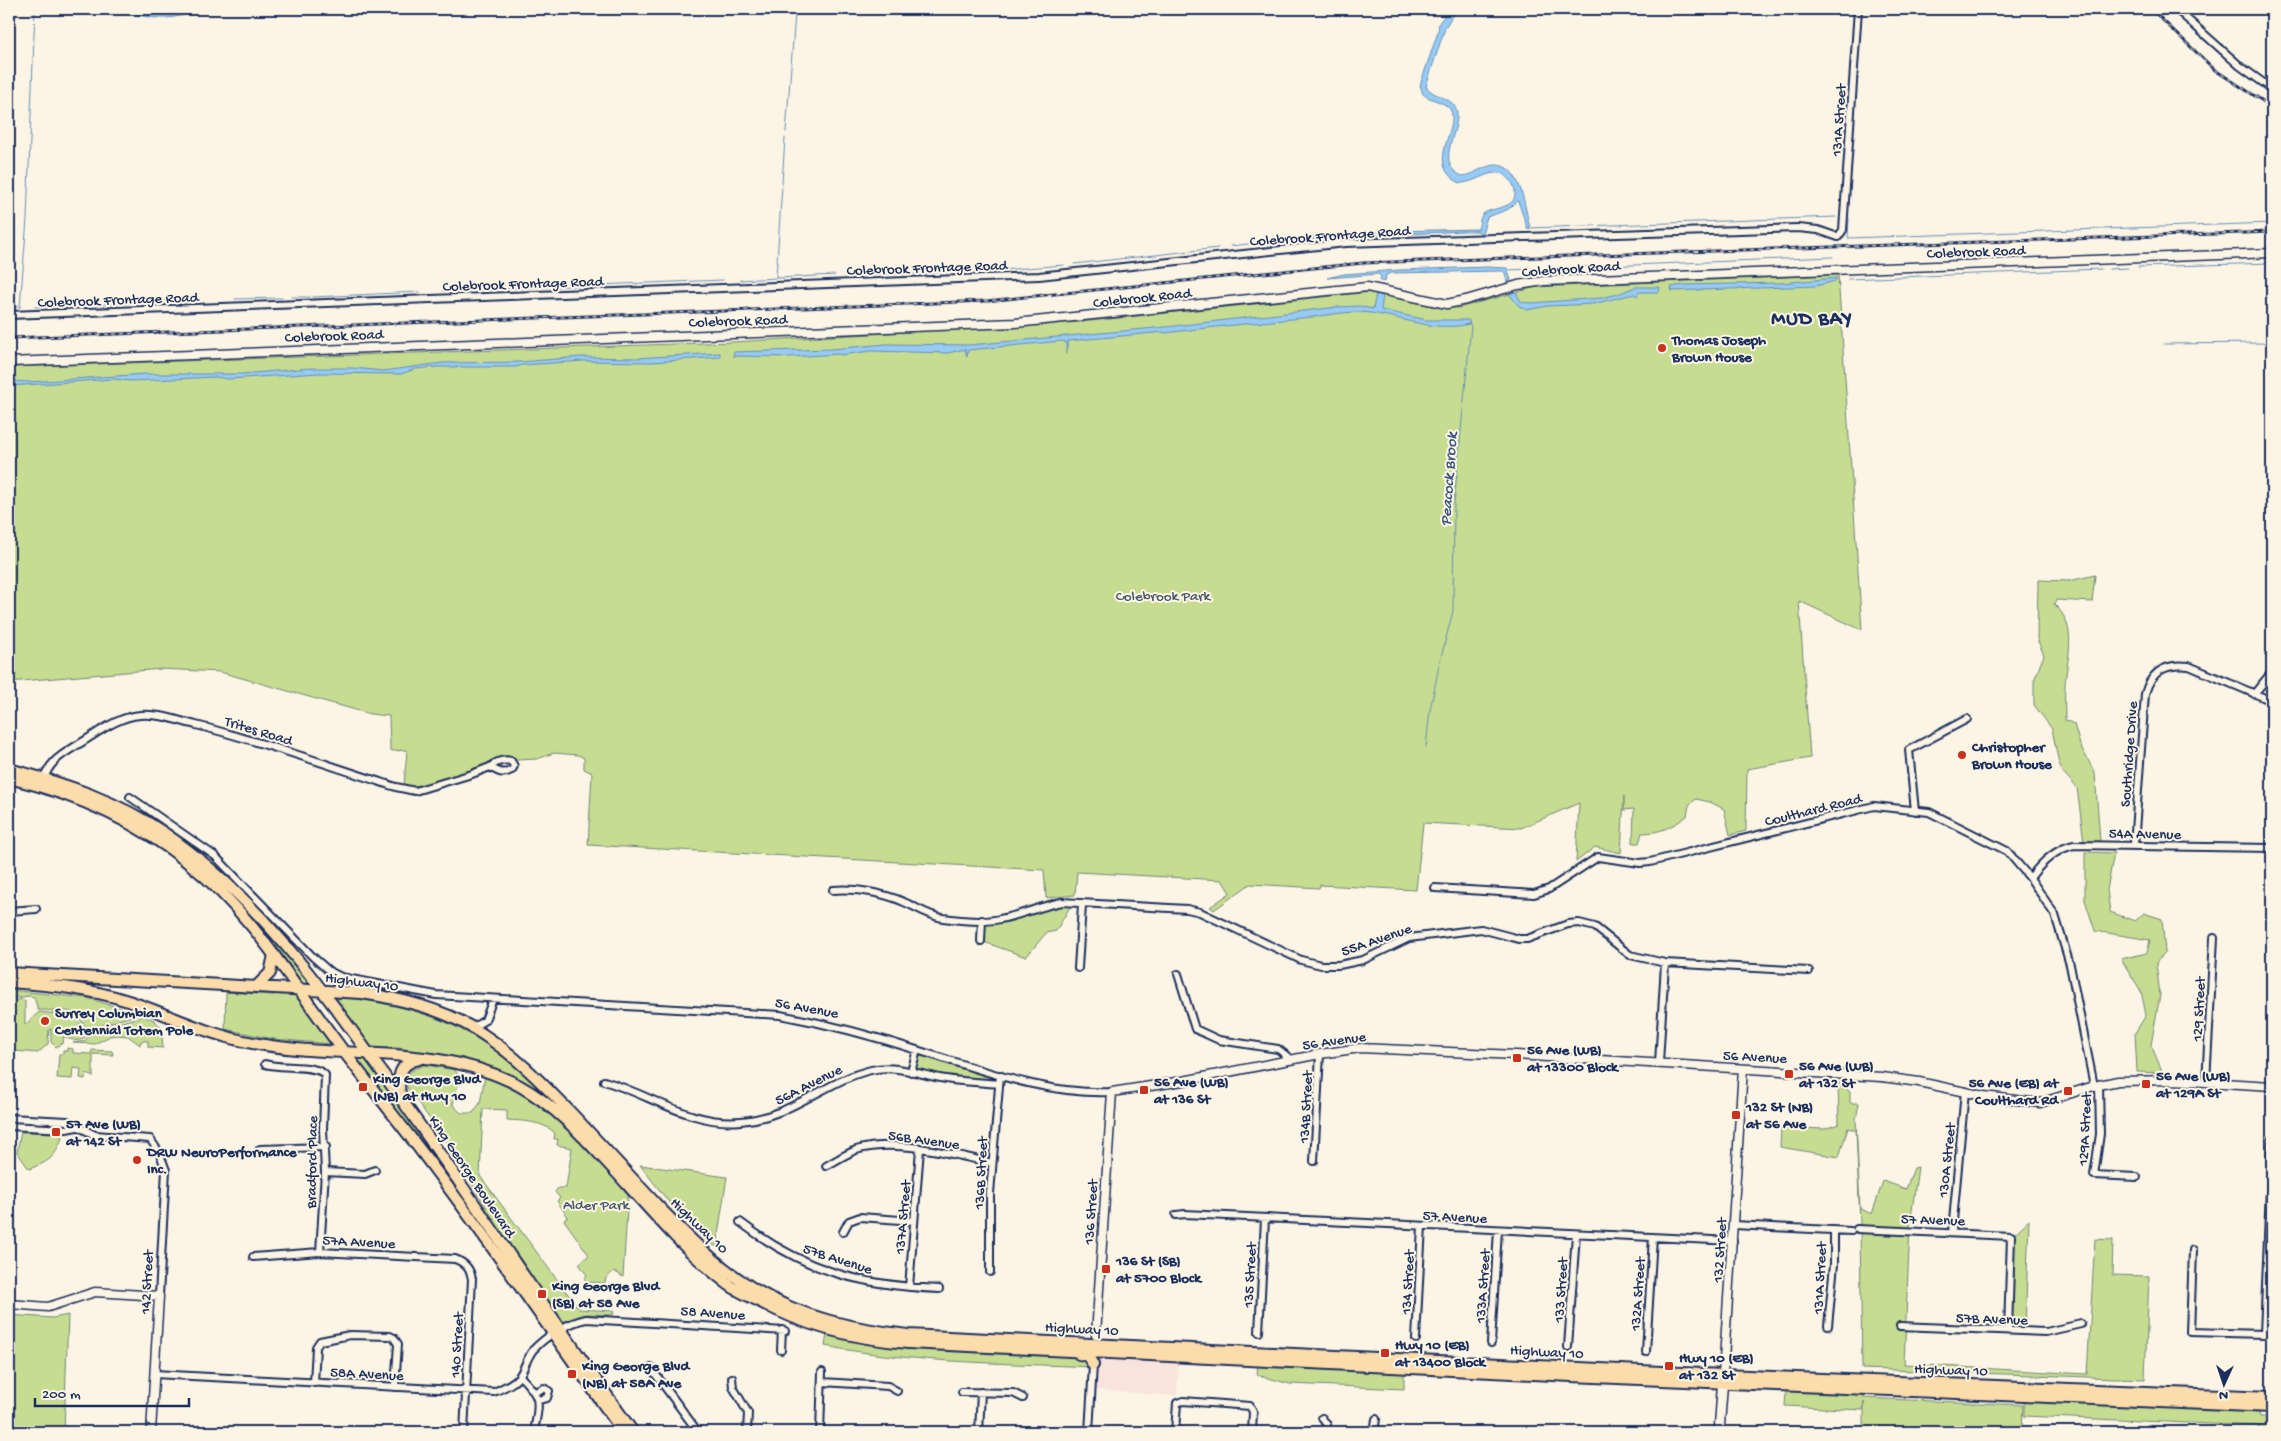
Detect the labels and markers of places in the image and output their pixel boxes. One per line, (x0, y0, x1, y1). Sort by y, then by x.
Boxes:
place label: Thomas Joseph Brown House (1671, 332, 1766, 367)
marker: Thomas Joseph Brown House (1656, 342, 1668, 354)
place label: Christopher Brown House (1971, 739, 2053, 774)
marker: Christopher Brown House (1956, 749, 1968, 761)
place label: Surrey Columbian Centennial Totem Pole (54, 1005, 195, 1040)
marker: Surrey Columbian Centennial Totem Pole (39, 1015, 51, 1027)
place label: 56 Ave (WB) at 13300 Block (1526, 1042, 1620, 1077)
marker: 56 Ave (WB) at 13300 Block (1511, 1052, 1523, 1064)
place label: 56 Ave (WB) at 132 St (1798, 1058, 1874, 1093)
marker: 56 Ave (WB) at 132 St (1783, 1068, 1795, 1080)
place label: 56 Ave (WB) at 129A St (2155, 1068, 2231, 1103)
place label: King George Blvd (NB) at Hwy 10 (372, 1071, 482, 1106)
place label: 56 Ave (WB) at 136 St (1153, 1074, 1229, 1109)
place label: 56 Ave (EB) at Coulthard Rd (1969, 1075, 2060, 1110)
marker: 56 Ave (WB) at 129A St (2140, 1078, 2152, 1090)
marker: King George Blvd (NB) at Hwy 10 (357, 1081, 369, 1093)
marker: 56 Ave (WB) at 136 St (1138, 1084, 1150, 1096)
marker: 56 Ave (EB) at Coulthard Rd (2062, 1085, 2074, 1097)
place label: 132 St (NB) at 56 Ave (1745, 1099, 1813, 1134)
marker: 132 St (NB) at 56 Ave (1730, 1109, 1742, 1121)
place label: 57 Ave (WB) at 142 St (65, 1116, 141, 1151)
marker: 57 Ave (WB) at 142 St (50, 1126, 62, 1138)
place label: DRW NeuroPerformance Inc. (145, 1144, 298, 1179)
marker: DRW NeuroPerformance Inc. (131, 1154, 143, 1166)
place label: 136 St (SB) at 5700 Block (1115, 1253, 1203, 1288)
marker: 136 St (SB) at 5700 Block (1100, 1263, 1112, 1275)
place label: King George Blvd (SB) at 58 Ave (551, 1278, 661, 1313)
marker: King George Blvd (SB) at 58 Ave (536, 1288, 548, 1300)
place label: Hwy 10 (EB) at 13400 Block (1394, 1337, 1487, 1372)
marker: Hwy 10 (EB) at 13400 Block (1379, 1347, 1391, 1359)
place label: Hwy 10 (EB) at 132 St (1678, 1350, 1754, 1385)
place label: King George Blvd (NB) at 58A Ave (581, 1358, 691, 1393)
marker: Hwy 10 (EB) at 132 St (1663, 1360, 1675, 1372)
marker: King George Blvd (NB) at 58A Ave (566, 1368, 578, 1380)

